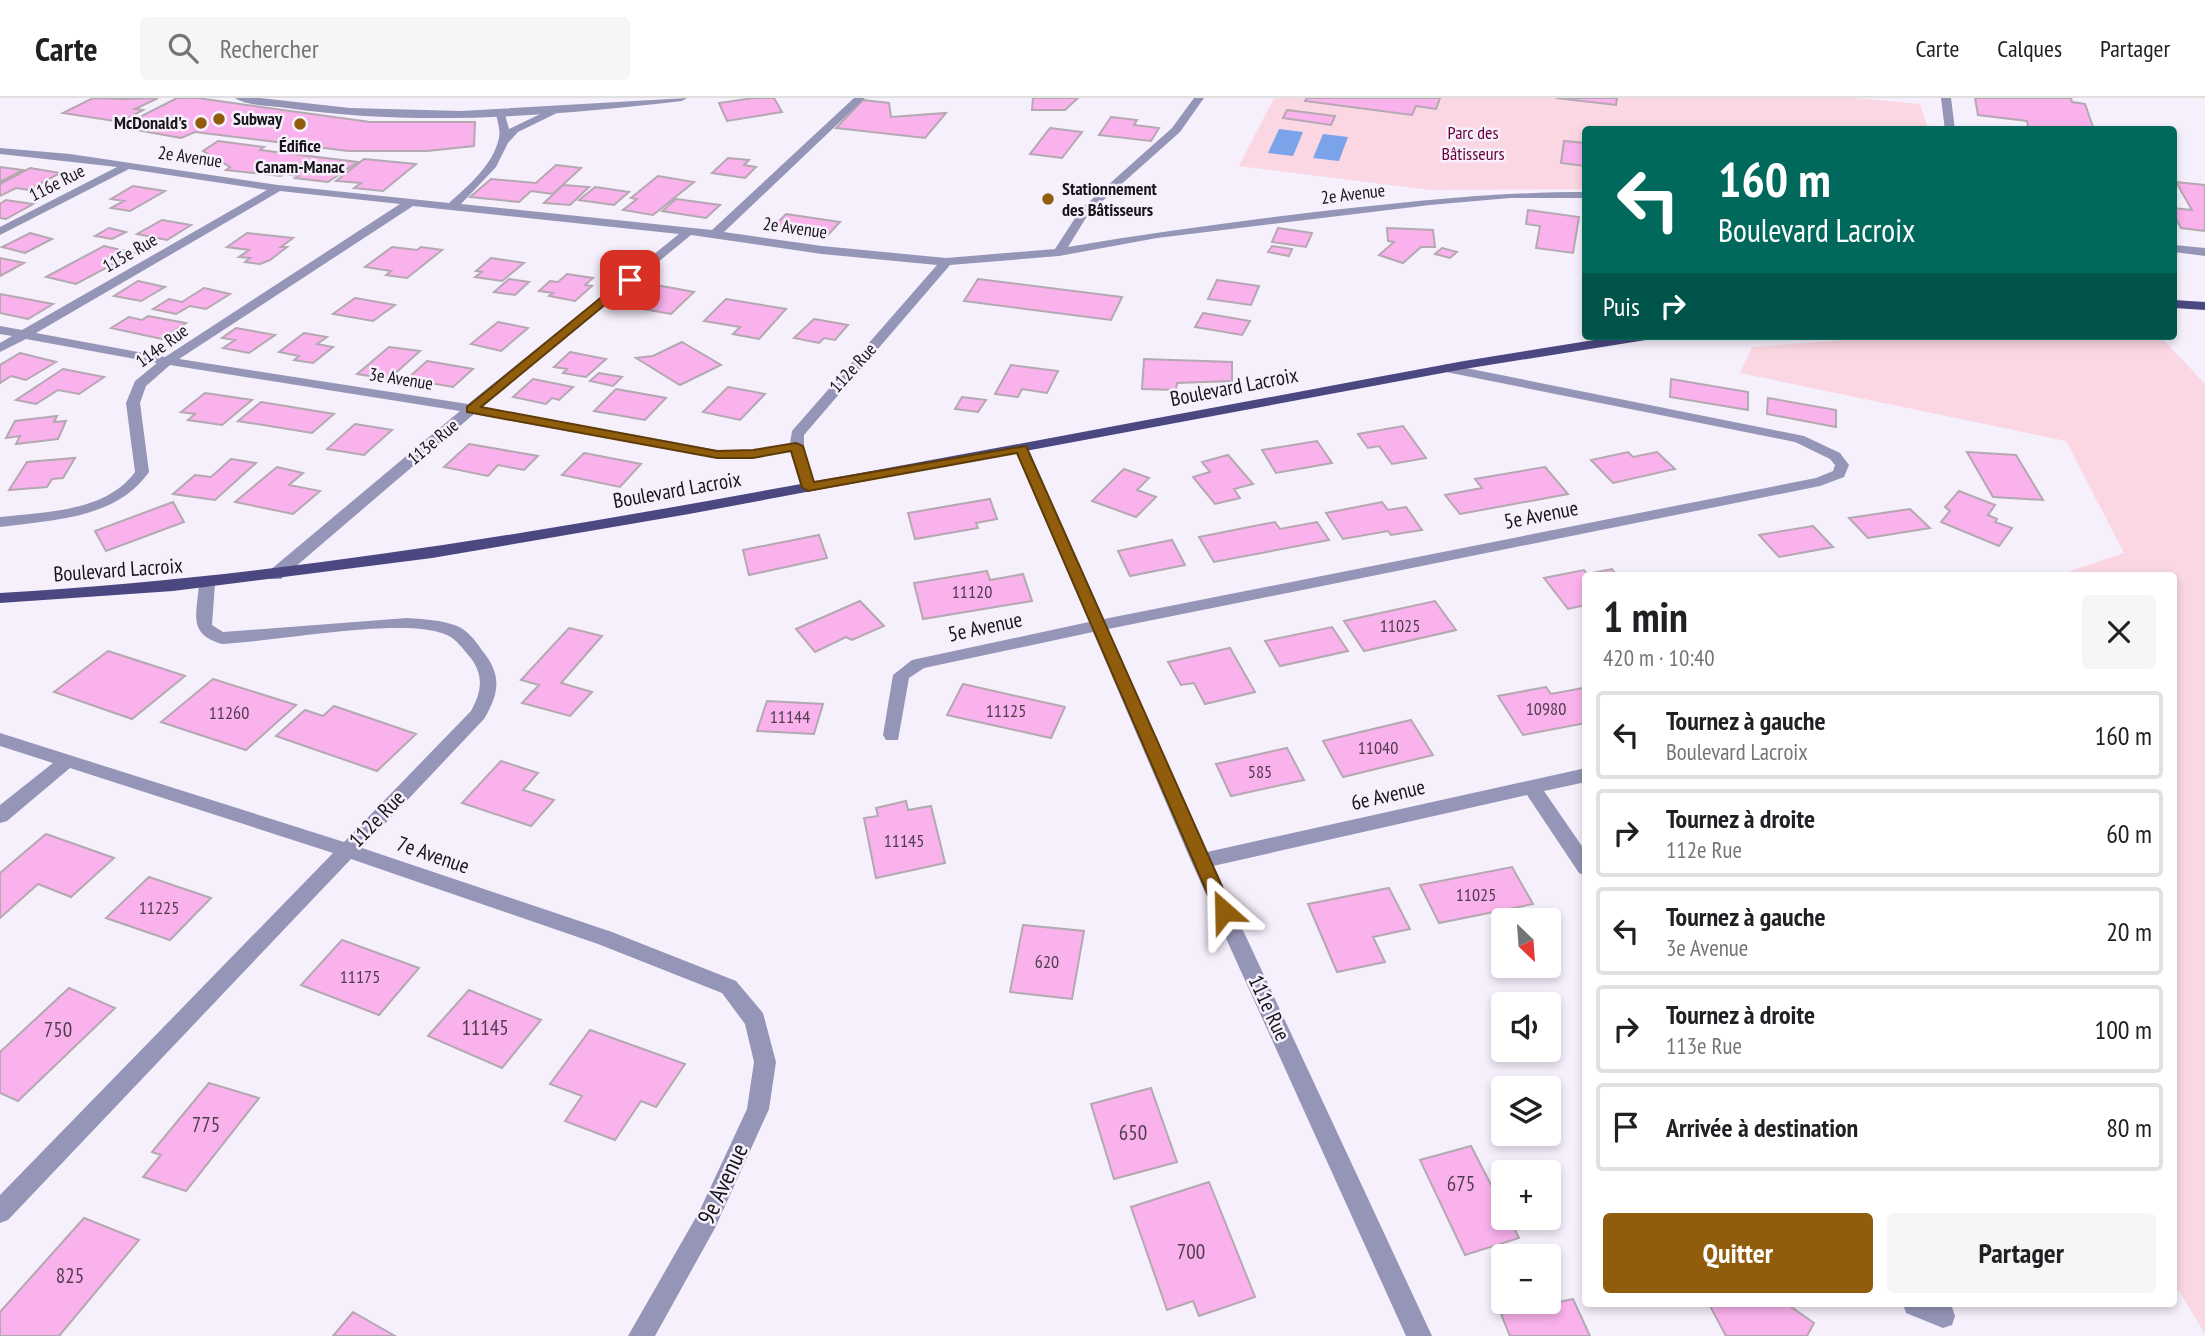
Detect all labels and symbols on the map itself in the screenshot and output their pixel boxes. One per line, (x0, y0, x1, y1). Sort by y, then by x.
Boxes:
place label: Subway (233, 107, 283, 130)
place label: McDonald's (114, 111, 187, 134)
marker: Subway (211, 111, 227, 127)
marker: McDonald's (193, 115, 209, 131)
marker: Édifice Canam-Manac (292, 116, 308, 132)
park label: Parc des Bâtisseurs (1442, 121, 1504, 165)
place label: Édifice Canam-Manac (255, 134, 345, 178)
street label: 2e Avenue (157, 141, 224, 172)
street label: 116e Rue (25, 159, 88, 206)
place label: Stationnement des Bâtisseurs (1062, 177, 1157, 221)
street label: 2e Avenue (1320, 178, 1386, 209)
marker: Stationnement des Bâtisseurs (1040, 191, 1056, 207)
street label: 2e Avenue (762, 212, 829, 243)
street label: 115e Rue (98, 228, 161, 277)
pin (600, 250, 660, 310)
street label: 114e Rue (131, 319, 193, 372)
street label: 112e Rue (824, 338, 881, 397)
street label: Boulevard Lacroix (1168, 361, 1300, 412)
street label: 3e Avenue (367, 362, 435, 395)
street label: 113e Rue (403, 414, 463, 470)
street label: Boulevard Lacroix (611, 465, 743, 514)
street label: 5e Avenue (1501, 494, 1580, 535)
street label: Boulevard Lacroix (52, 551, 184, 587)
house number: 11120 (952, 580, 992, 603)
street label: 5e Avenue (945, 605, 1024, 648)
house number: 11025 (1380, 614, 1420, 637)
house number: 10980 (1526, 697, 1566, 720)
house number: 11125 (986, 699, 1026, 722)
house number: 11260 (209, 701, 249, 724)
house number: 11144 (770, 705, 810, 728)
house number: 11040 (1358, 736, 1398, 759)
house number: 585 (1248, 760, 1272, 783)
street label: 6e Avenue (1348, 773, 1428, 816)
street label: 112e Rue (343, 784, 410, 853)
house number: 11145 (884, 829, 924, 852)
street label: 7e Avenue (393, 830, 473, 879)
position arrow (1187, 874, 1261, 948)
house number: 11025 (1456, 883, 1496, 906)
house number: 11225 (139, 896, 179, 919)
north arrow (1491, 908, 1561, 978)
house number: 620 (1035, 950, 1059, 973)
house number: 11175 (340, 965, 380, 988)
street label: 111e Rue (1243, 971, 1296, 1045)
house number: 11145 (461, 1014, 509, 1041)
house number: 750 (44, 1016, 72, 1043)
house number: 775 (192, 1111, 220, 1138)
house number: 650 (1119, 1119, 1147, 1146)
street label: 9e Avenue (690, 1138, 755, 1229)
house number: 675 (1447, 1170, 1475, 1197)
house number: 700 (1177, 1238, 1205, 1265)
house number: 825 (56, 1262, 84, 1289)

